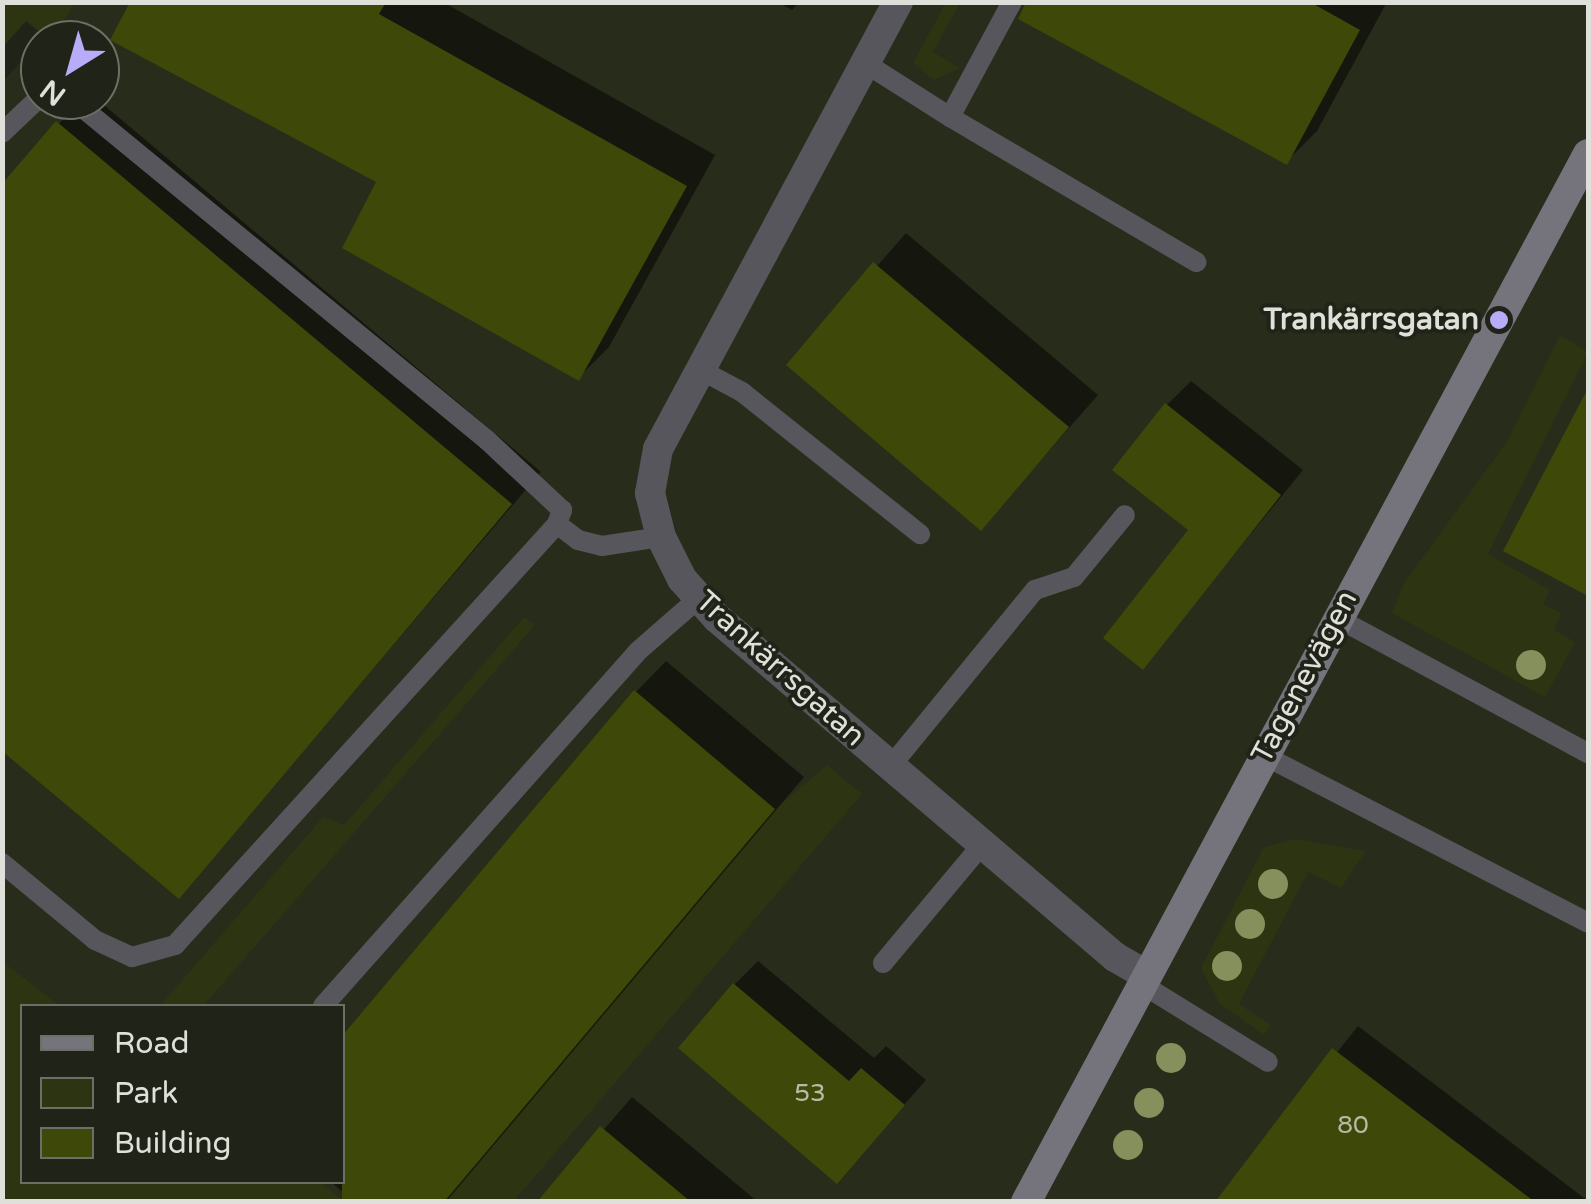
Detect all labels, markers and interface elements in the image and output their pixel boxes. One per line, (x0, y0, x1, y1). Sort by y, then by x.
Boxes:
north arrow (20, 20, 120, 120)
text: N (34, 72, 72, 113)
place label: Trankärrsgatan (1264, 302, 1479, 338)
marker: Trankärrsgatan (1488, 309, 1510, 331)
street label: Trankärrsgatan (688, 584, 872, 754)
street label: Tagenevägen (1244, 584, 1366, 770)
legend (20, 1004, 345, 1184)
text: Road (114, 1025, 189, 1062)
text: Park (114, 1075, 178, 1112)
house number: 53 (794, 1078, 826, 1108)
house number: 80 (1337, 1110, 1369, 1140)
text: Building (114, 1125, 231, 1162)

